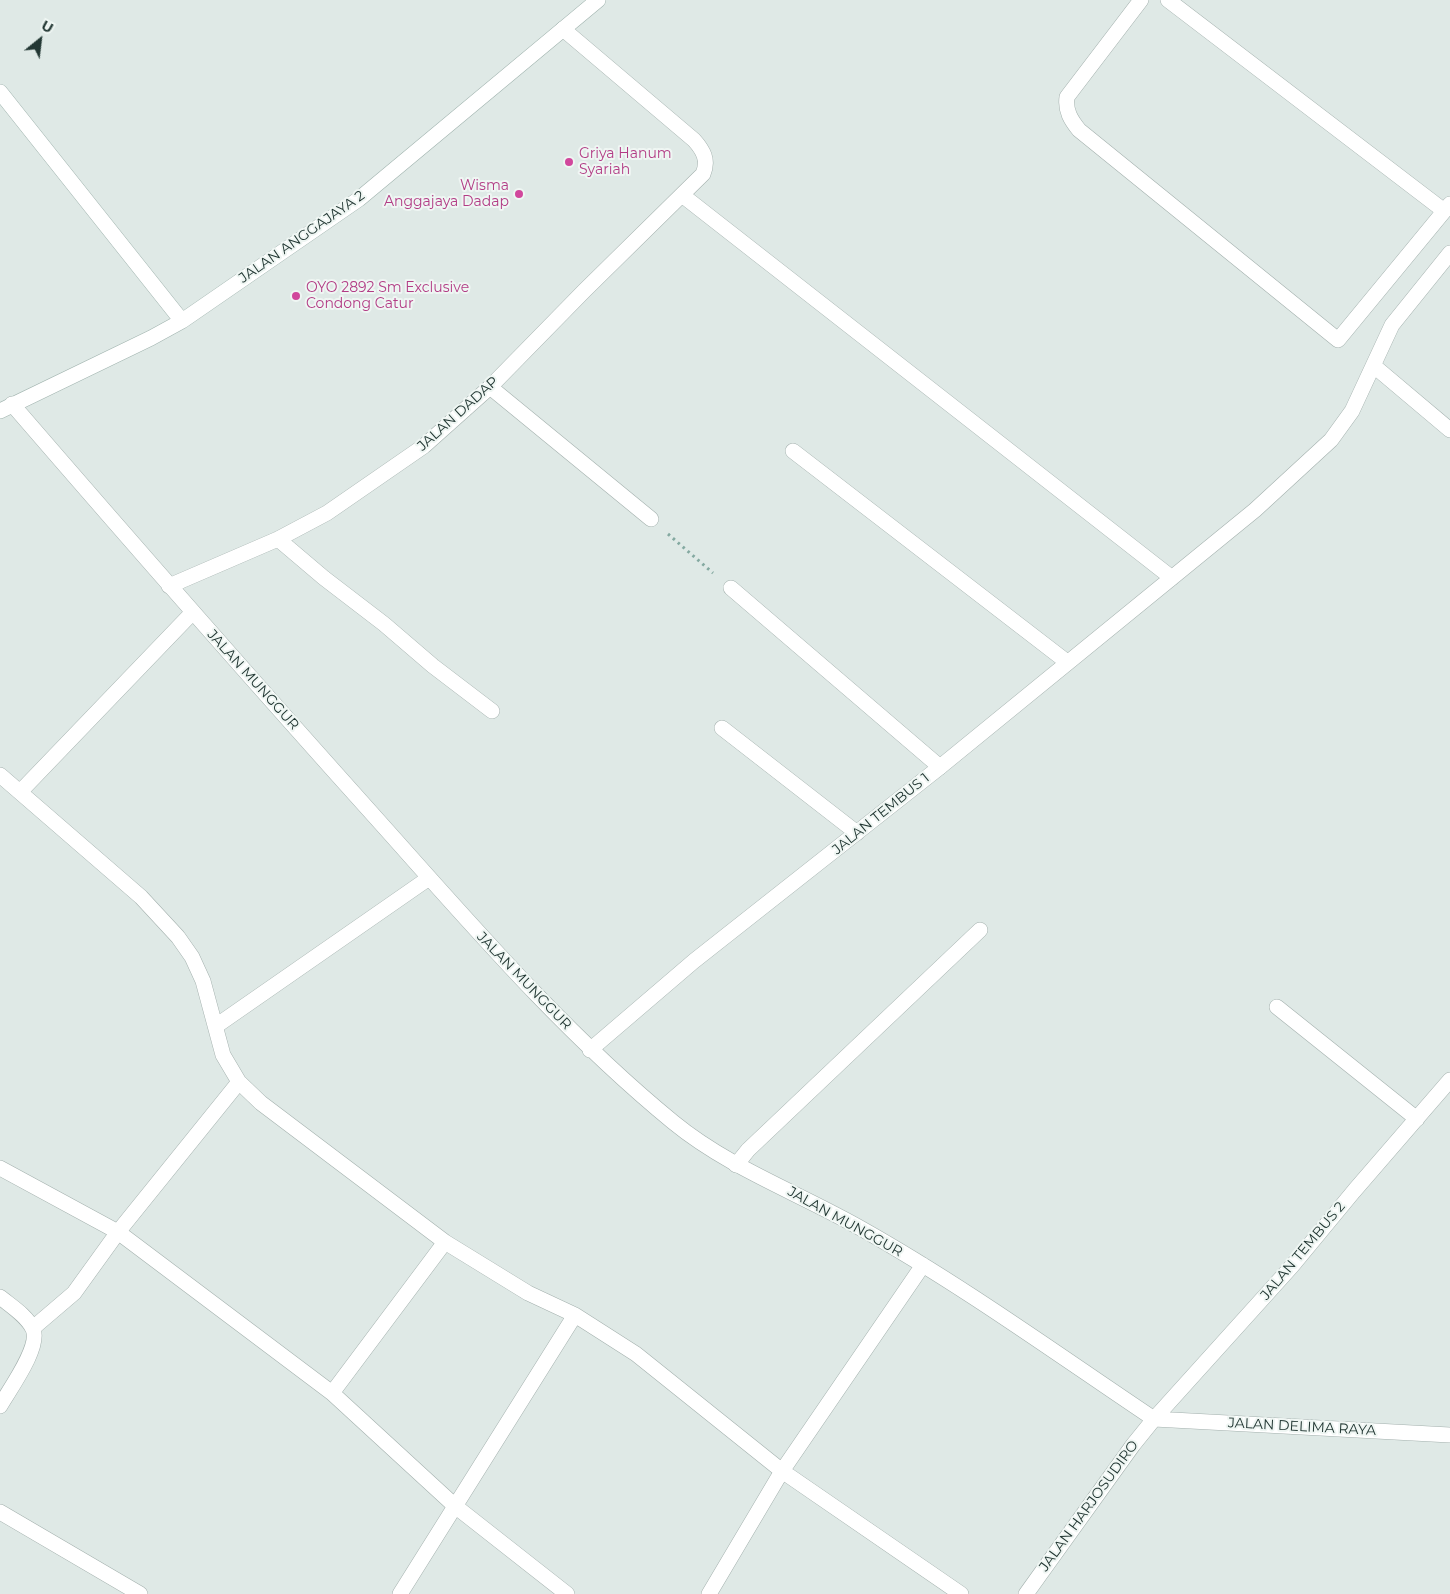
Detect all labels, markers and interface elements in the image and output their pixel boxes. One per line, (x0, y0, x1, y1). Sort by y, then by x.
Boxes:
north arrow (15, 15, 65, 65)
text: U (38, 16, 56, 37)
place label: Griya Hanum Syariah (579, 146, 672, 178)
marker: Griya Hanum Syariah (563, 156, 575, 168)
place label: Wisma Anggajaya Dadap (384, 178, 509, 210)
street label: JALAN ANGGAJAYA 2 (236, 187, 368, 287)
marker: Wisma Anggajaya Dadap (513, 188, 525, 200)
place label: OYO 2892 Sm Exclusive Condong Catur (306, 280, 469, 312)
marker: OYO 2892 Sm Exclusive Condong Catur (290, 290, 302, 302)
street label: JALAN DADAP (414, 373, 502, 455)
street label: JALAN MUNGGUR (204, 626, 302, 734)
street label: JALAN TEMBUS 1 (829, 770, 933, 858)
street label: JALAN MUNGGUR (473, 929, 575, 1033)
street label: JALAN MUNGGUR (785, 1183, 905, 1261)
street label: JALAN TEMBUS 2 (1257, 1199, 1349, 1303)
street label: JALAN DELIMA RAYA (1227, 1415, 1377, 1439)
street label: JALAN HARJOSUDIRO (1036, 1437, 1142, 1575)

